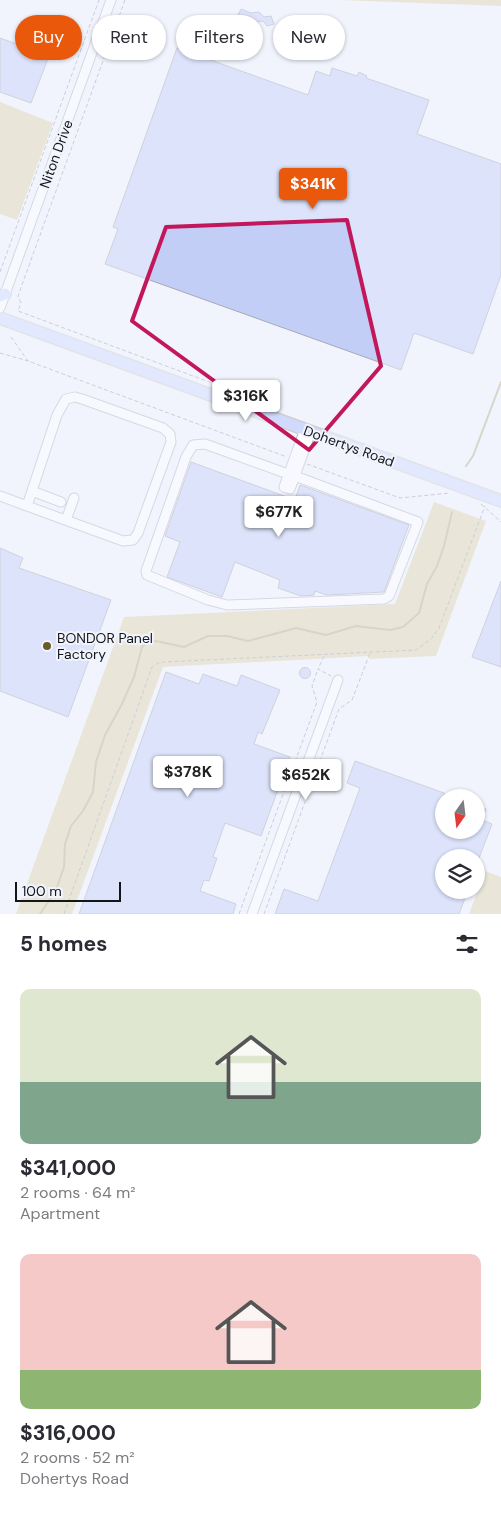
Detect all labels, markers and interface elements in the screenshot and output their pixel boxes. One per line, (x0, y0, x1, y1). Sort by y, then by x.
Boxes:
chip: Buy (15, 15, 82, 60)
chip: Rent (92, 15, 166, 60)
chip: Filters (176, 15, 263, 60)
chip: New (273, 15, 345, 60)
street label: Niton Drive (35, 117, 77, 191)
pin: $341K (278, 168, 348, 210)
text: $341K (290, 173, 336, 194)
pin: $316K (211, 380, 281, 422)
text: $316K (223, 385, 269, 406)
street label: Dohertys Road (301, 421, 397, 471)
pin: $677K (244, 496, 314, 538)
text: $677K (255, 501, 303, 522)
place label: BONDOR Panel Factory (57, 629, 153, 663)
marker: BONDOR Panel Factory (41, 640, 53, 652)
pin: $378K (153, 756, 223, 798)
pin: $652K (271, 758, 341, 801)
text: $378K (164, 761, 212, 782)
text: $652K (281, 764, 331, 785)
north arrow (435, 789, 485, 839)
map controls (435, 789, 485, 899)
button: layers (435, 849, 485, 899)
scale bar (15, 879, 121, 902)
text: 100 m (22, 882, 62, 900)
text: 5 homes (20, 930, 107, 958)
icon: filters (453, 930, 481, 958)
icon: home (206, 1022, 296, 1112)
text: $341,000 (20, 1154, 116, 1182)
text: 2 rooms · 64 m² (20, 1182, 136, 1203)
text: Apartment (20, 1203, 100, 1224)
icon: home (206, 1287, 296, 1377)
text: $316,000 (20, 1419, 116, 1447)
text: 2 rooms · 52 m² (20, 1447, 135, 1468)
text: Dohertys Road (20, 1468, 129, 1489)

